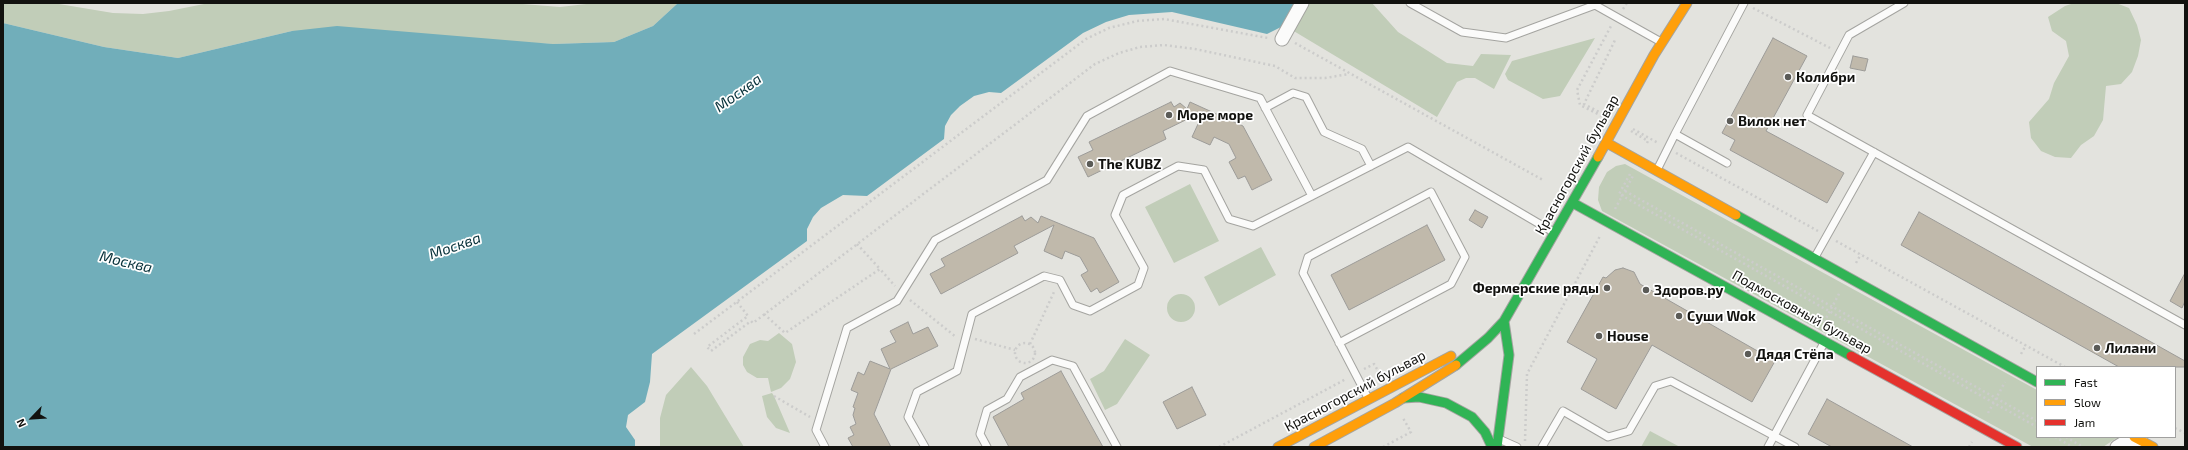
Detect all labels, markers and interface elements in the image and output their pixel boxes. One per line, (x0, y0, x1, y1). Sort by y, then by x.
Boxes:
place label: Колибри (1796, 69, 1855, 85)
water label: Москва (711, 70, 765, 116)
marker: Колибри (1783, 72, 1793, 82)
street label: Красногорский бульвар (1531, 92, 1623, 238)
place label: Море море (1177, 107, 1253, 123)
marker: Море море (1164, 110, 1174, 120)
place label: Вилок нет (1738, 113, 1806, 129)
marker: Вилок нет (1725, 116, 1735, 126)
place label: The KUBZ (1098, 156, 1161, 172)
marker: The KUBZ (1085, 159, 1095, 169)
water label: Москва (427, 229, 483, 263)
water label: Москва (98, 247, 154, 277)
street label: Подмосковный бульвар (1729, 267, 1875, 357)
place label: Фермерские ряды (1473, 280, 1599, 296)
place label: Здоров.ру (1654, 282, 1723, 298)
marker: Фермерские ряды (1602, 283, 1612, 293)
marker: Здоров.ру (1641, 285, 1651, 295)
place label: Суши Wok (1687, 308, 1756, 324)
marker: Суши Wok (1674, 311, 1684, 321)
place label: House (1607, 328, 1649, 344)
marker: House (1594, 331, 1604, 341)
place label: Лилани (2105, 340, 2156, 356)
marker: Лилани (2092, 343, 2102, 353)
place label: Дядя Стёпа (1756, 346, 1834, 362)
street label: Красногорский бульвар (1282, 347, 1428, 435)
marker: Дядя Стёпа (1743, 349, 1753, 359)
legend (2036, 366, 2176, 438)
text: Fast (2074, 375, 2097, 389)
text: Slow (2074, 395, 2101, 409)
north arrow (12, 398, 52, 438)
text: Jam (2074, 415, 2095, 429)
text: N (13, 417, 28, 430)

